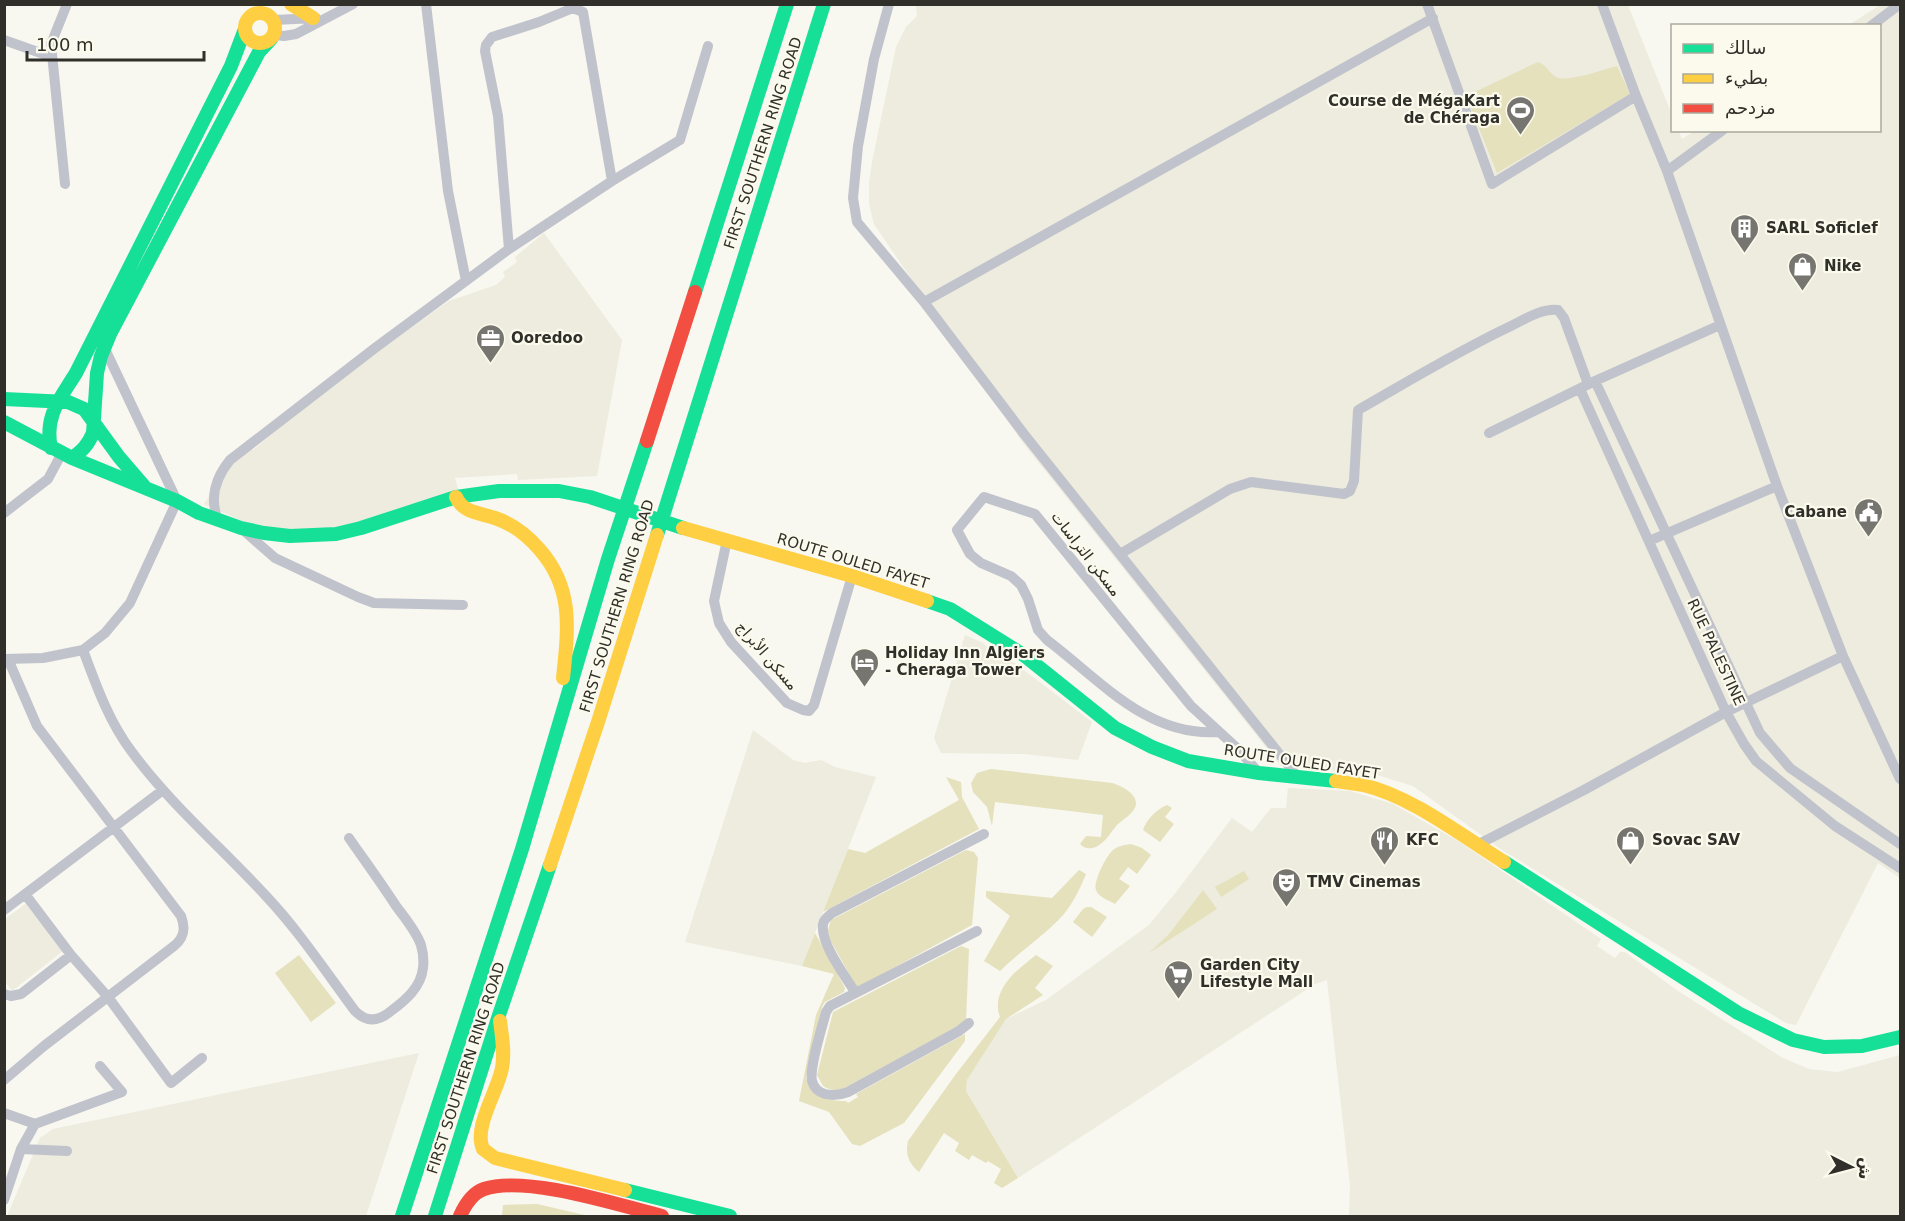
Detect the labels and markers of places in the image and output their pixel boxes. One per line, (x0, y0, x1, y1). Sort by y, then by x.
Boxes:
place label: Course de MégaKart de Chéraga (1328, 92, 1500, 127)
sports icon: Course de MégaKart de Chéraga (1505, 94, 1537, 136)
building icon: SARL Soficlef (1729, 212, 1761, 254)
place label: SARL Soficlef (1766, 219, 1878, 237)
shop icon: Nike (1787, 250, 1819, 292)
place label: Nike (1824, 257, 1861, 275)
office icon: Ooredoo (474, 322, 506, 364)
place label: Ooredoo (511, 329, 583, 347)
public building icon: Cabane (1852, 496, 1884, 538)
place label: Cabane (1784, 503, 1847, 521)
place label: Holiday Inn Algiers - Cheraga Tower (885, 644, 1045, 679)
hotel icon: Holiday Inn Algiers - Cheraga Tower (848, 646, 880, 688)
restaurant icon: KFC (1369, 824, 1401, 866)
shop icon: Sovac SAV (1615, 824, 1647, 866)
place label: KFC (1406, 831, 1439, 849)
place label: Sovac SAV (1652, 831, 1741, 849)
theatre icon: TMV Cinemas (1270, 866, 1302, 908)
place label: TMV Cinemas (1307, 873, 1421, 891)
place label: Garden City Lifestyle Mall (1200, 956, 1313, 991)
supermarket icon: Garden City Lifestyle Mall (1163, 958, 1195, 1000)

